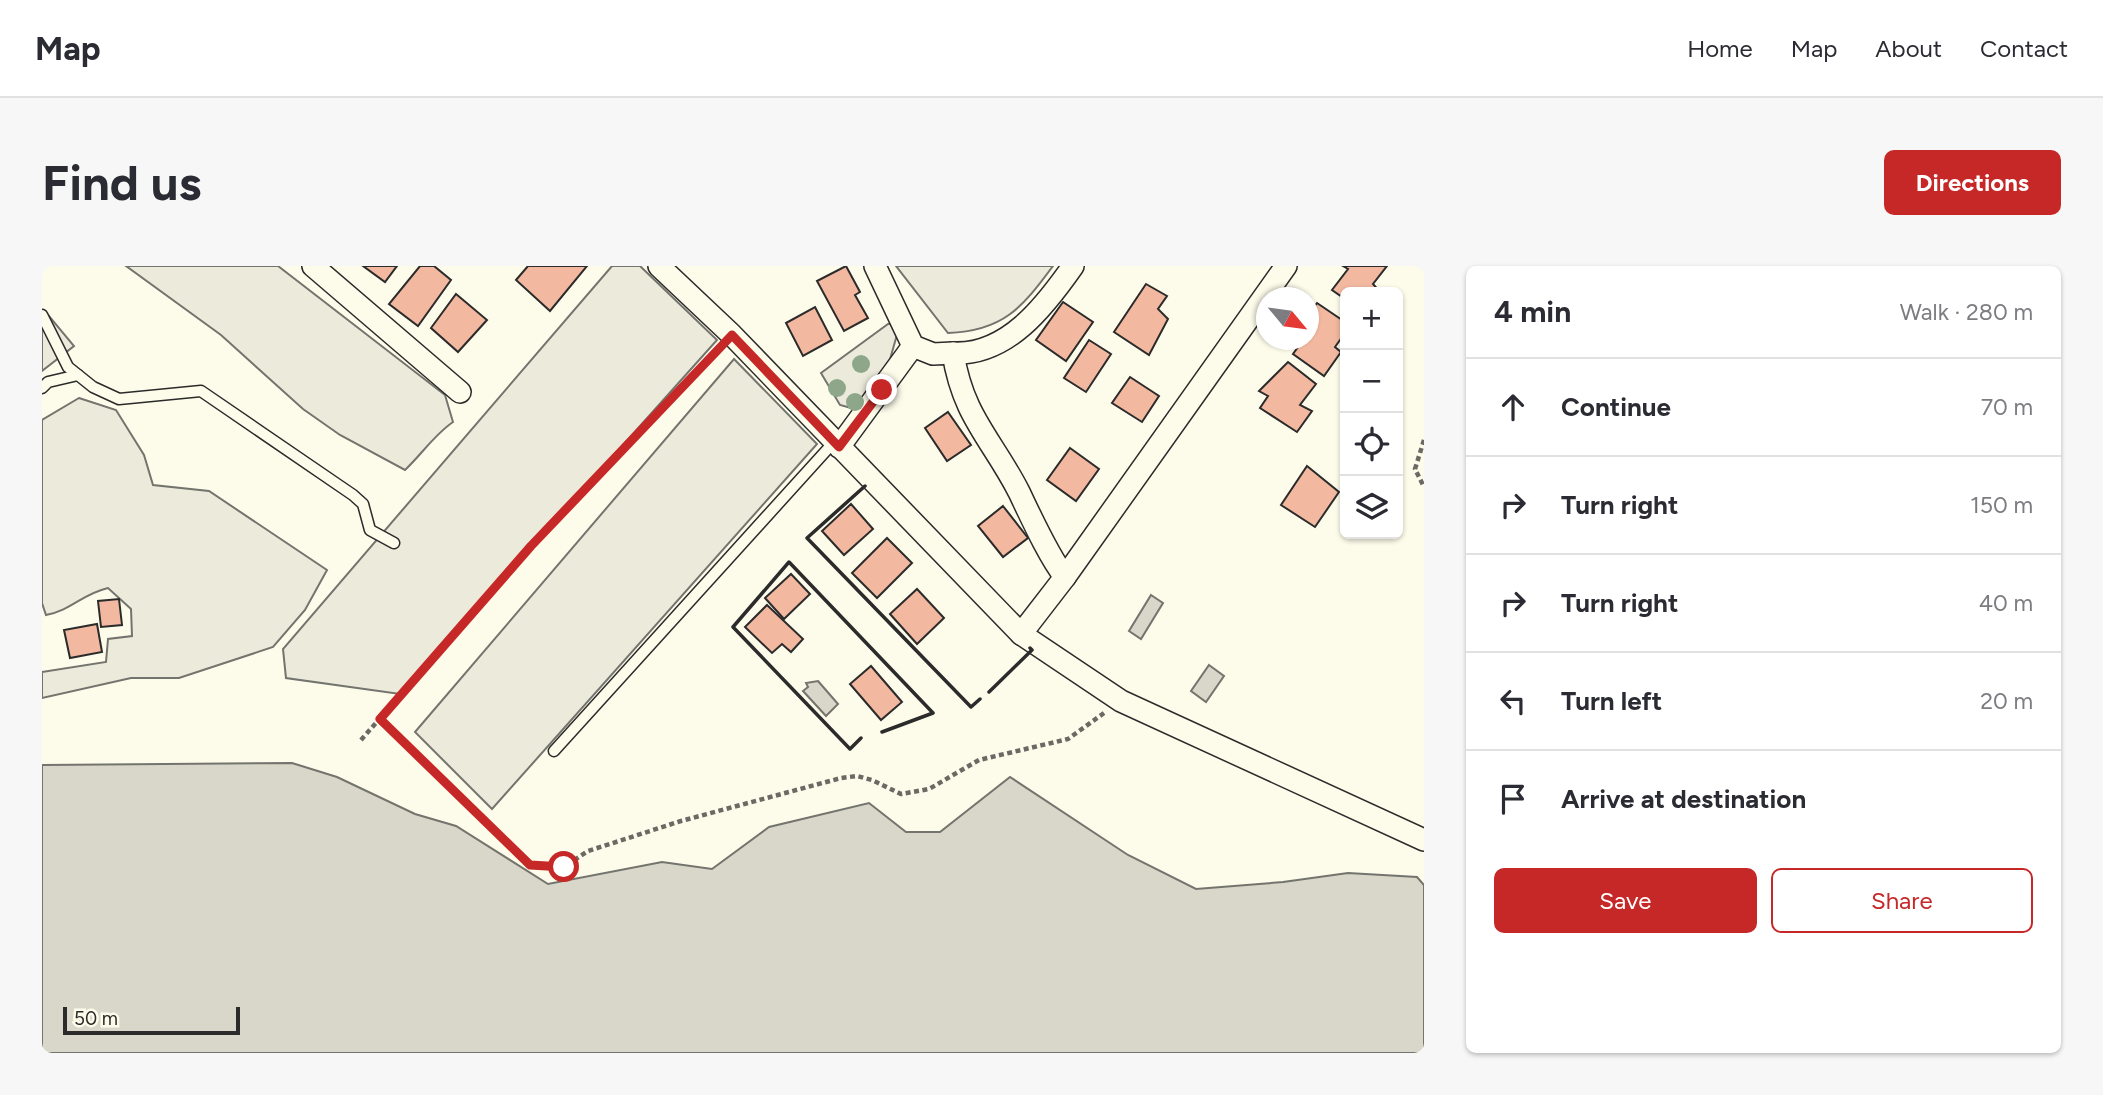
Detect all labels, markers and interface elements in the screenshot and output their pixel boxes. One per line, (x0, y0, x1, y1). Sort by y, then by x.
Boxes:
text: Map (35, 29, 101, 68)
text: Home (1687, 34, 1753, 63)
text: Map (1791, 34, 1837, 63)
text: About (1875, 34, 1942, 63)
text: Contact (1980, 34, 2068, 63)
button: Directions (1884, 150, 2061, 215)
text: Find us (42, 153, 201, 212)
north arrow (1256, 287, 1319, 350)
map controls (1340, 287, 1403, 539)
button: + (1340, 287, 1403, 350)
text: 4 min (1494, 293, 1571, 330)
text: Walk · 280 m (1900, 298, 2033, 326)
button: − (1340, 350, 1403, 413)
route end (866, 374, 897, 405)
icon: ahead (1494, 388, 1532, 426)
text: Continue (1561, 391, 1671, 423)
text: 70 m (1981, 393, 2033, 421)
button: locate (1340, 413, 1403, 476)
button: layers (1340, 476, 1403, 539)
icon: right (1494, 486, 1532, 524)
text: Turn right (1561, 489, 1678, 521)
text: 150 m (1970, 491, 2033, 519)
icon: right (1494, 584, 1532, 622)
text: Turn right (1561, 587, 1678, 619)
text: 40 m (1979, 589, 2033, 617)
icon: left (1494, 682, 1532, 720)
text: Turn left (1561, 685, 1662, 717)
text: 20 m (1980, 687, 2033, 715)
icon: arrive (1494, 780, 1532, 818)
text: Arrive at destination (1561, 783, 1806, 815)
route start (548, 851, 579, 882)
button: Save (1494, 868, 1757, 933)
button: Share (1771, 868, 2033, 933)
scale bar (63, 1004, 240, 1036)
text: 50 m (74, 1007, 118, 1030)

